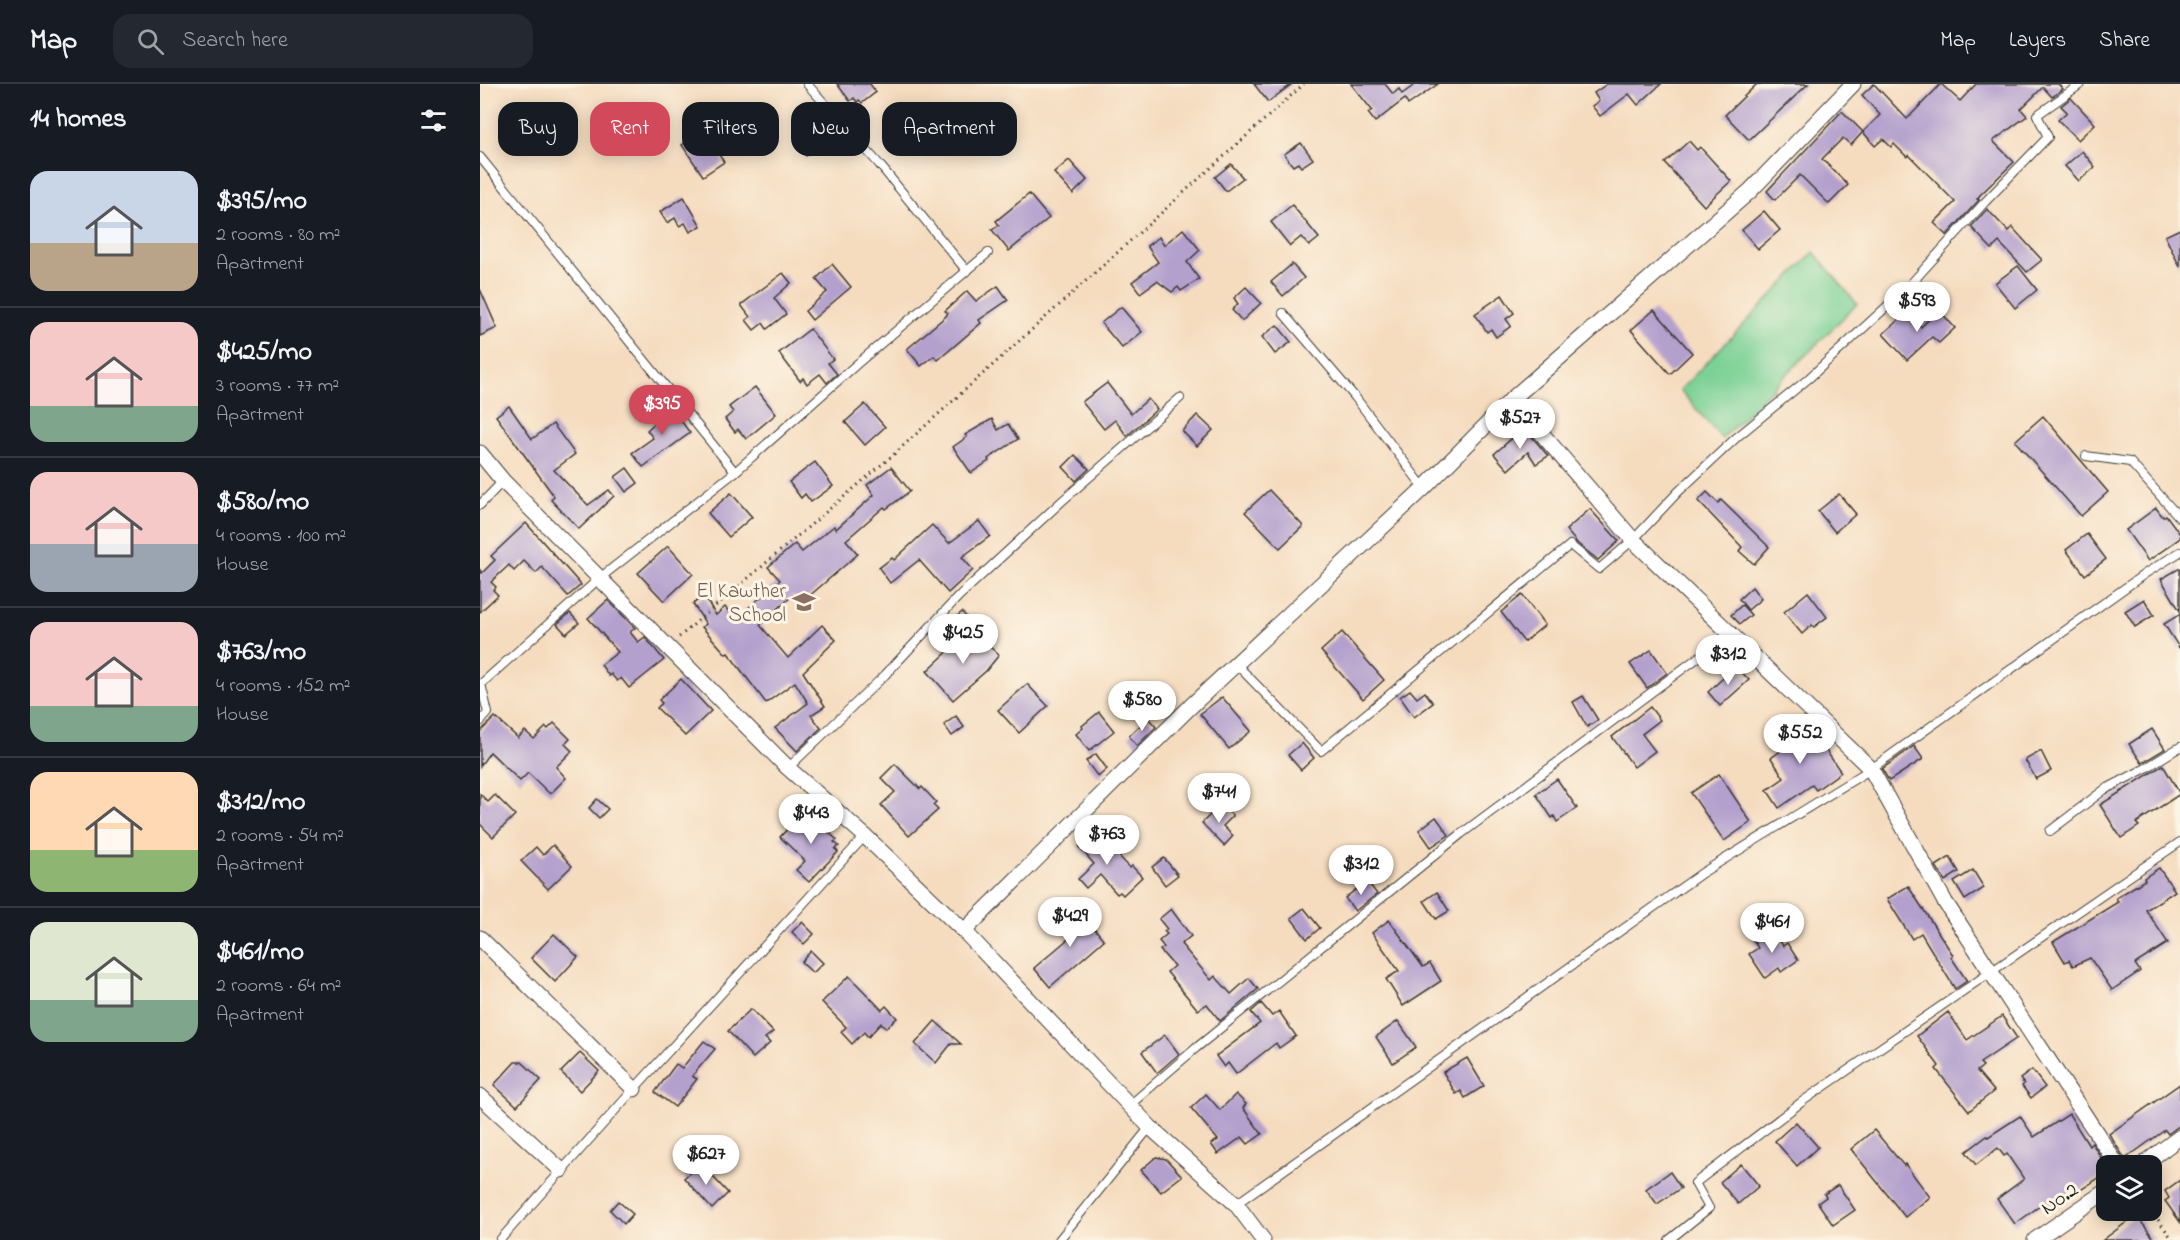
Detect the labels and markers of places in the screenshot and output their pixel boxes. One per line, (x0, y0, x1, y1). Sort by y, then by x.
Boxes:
pin: $593 (1881, 282, 1953, 333)
pin: $395 (626, 385, 698, 436)
pin: $527 (1484, 399, 1556, 450)
place label: El Kawther School (696, 577, 786, 631)
school or university icon: El Kawther School (791, 589, 817, 615)
pin: $425 (927, 614, 999, 665)
pin: $312 (1692, 635, 1764, 686)
pin: $580 (1106, 681, 1178, 732)
pin: $552 (1764, 714, 1836, 765)
pin: $741 (1183, 773, 1255, 824)
pin: $443 (775, 794, 847, 845)
pin: $763 (1071, 815, 1143, 866)
pin: $312 (1325, 845, 1397, 896)
pin: $429 (1034, 897, 1106, 948)
pin: $461 (1736, 903, 1808, 954)
pin: $627 (670, 1135, 742, 1186)

